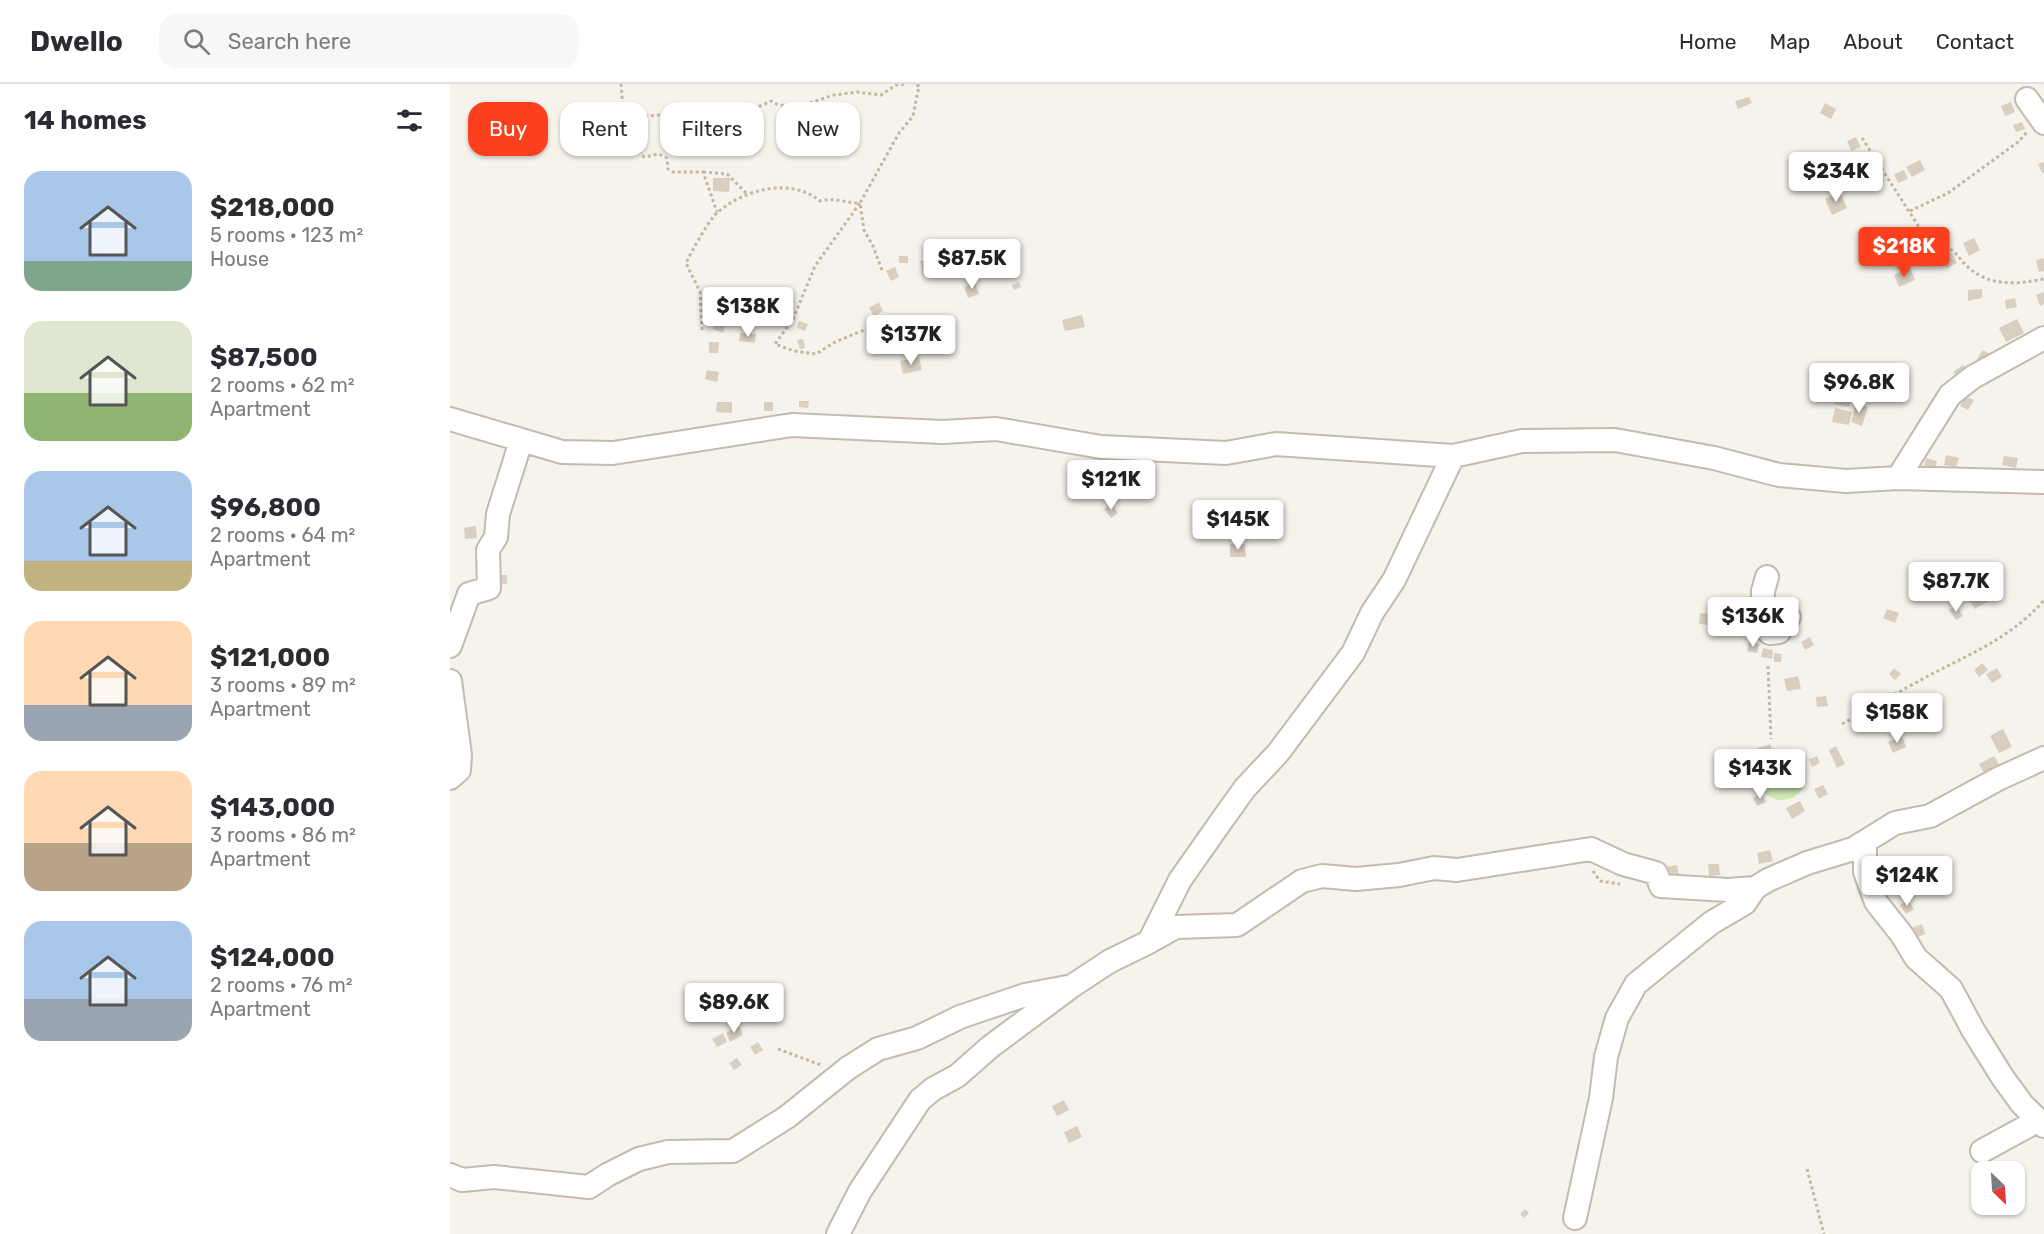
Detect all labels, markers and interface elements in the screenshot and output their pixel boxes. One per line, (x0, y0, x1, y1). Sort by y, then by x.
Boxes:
search box (159, 14, 579, 68)
text: Dwello (30, 25, 123, 58)
icon: search (180, 25, 213, 58)
text: Search here (228, 28, 351, 55)
text: Home (1679, 29, 1736, 54)
text: Map (1769, 29, 1810, 54)
text: About (1843, 29, 1903, 54)
text: Contact (1936, 29, 2014, 54)
chip: Buy (468, 102, 548, 156)
chip: Rent (560, 102, 648, 156)
chip: Filters (660, 102, 764, 156)
chip: New (776, 102, 860, 156)
icon: filters (393, 104, 426, 137)
text: 14 homes (24, 105, 147, 136)
pin: $234K (1794, 152, 1878, 203)
text: $234K (1803, 159, 1869, 183)
text: $218,000 (210, 192, 335, 223)
icon: home (72, 195, 144, 267)
text: 5 rooms · 123 m² (210, 223, 363, 247)
pin: $218K (1862, 227, 1946, 278)
text: $218K (1872, 234, 1936, 258)
pin: $87.5K (923, 239, 1021, 290)
text: $87.5K (937, 246, 1007, 270)
text: House (210, 247, 269, 271)
pin: $138K (706, 287, 790, 338)
text: $138K (716, 294, 780, 318)
pin: $137K (869, 315, 953, 366)
text: $137K (880, 322, 942, 346)
text: $87,500 (210, 342, 318, 373)
icon: home (72, 345, 144, 417)
pin: $96.8K (1810, 363, 1908, 414)
text: $96.8K (1823, 370, 1895, 394)
text: 2 rooms · 62 m² (210, 373, 355, 397)
text: Apartment (210, 397, 311, 421)
pin: $121K (1069, 460, 1153, 511)
text: $121K (1081, 467, 1141, 491)
text: $96,800 (210, 492, 321, 523)
icon: home (72, 495, 144, 567)
pin: $145K (1196, 500, 1280, 551)
text: $145K (1206, 507, 1270, 531)
text: 2 rooms · 64 m² (210, 523, 355, 547)
text: Apartment (210, 547, 311, 571)
pin: $87.7K (1907, 562, 2005, 613)
text: $87.7K (1922, 569, 1990, 593)
pin: $136K (1711, 597, 1795, 648)
text: $136K (1722, 604, 1784, 628)
text: $121,000 (210, 642, 330, 673)
icon: home (72, 645, 144, 717)
text: 3 rooms · 89 m² (210, 673, 356, 697)
pin: $158K (1855, 693, 1939, 744)
text: Apartment (210, 697, 311, 721)
text: $158K (1865, 700, 1929, 724)
pin: $143K (1718, 749, 1802, 800)
text: $143K (1728, 756, 1792, 780)
text: $143,000 (210, 792, 335, 823)
icon: home (72, 795, 144, 867)
text: 3 rooms · 86 m² (210, 823, 356, 847)
text: Apartment (210, 847, 311, 871)
pin: $124K (1865, 856, 1949, 907)
text: $124K (1875, 863, 1939, 887)
text: $124,000 (210, 942, 335, 973)
icon: home (72, 945, 144, 1017)
text: 2 rooms · 76 m² (210, 973, 353, 997)
pin: $89.6K (685, 983, 783, 1034)
text: $89.6K (699, 990, 769, 1014)
text: Apartment (210, 997, 311, 1021)
north arrow (1971, 1161, 2025, 1215)
map controls (1971, 1161, 2025, 1215)

